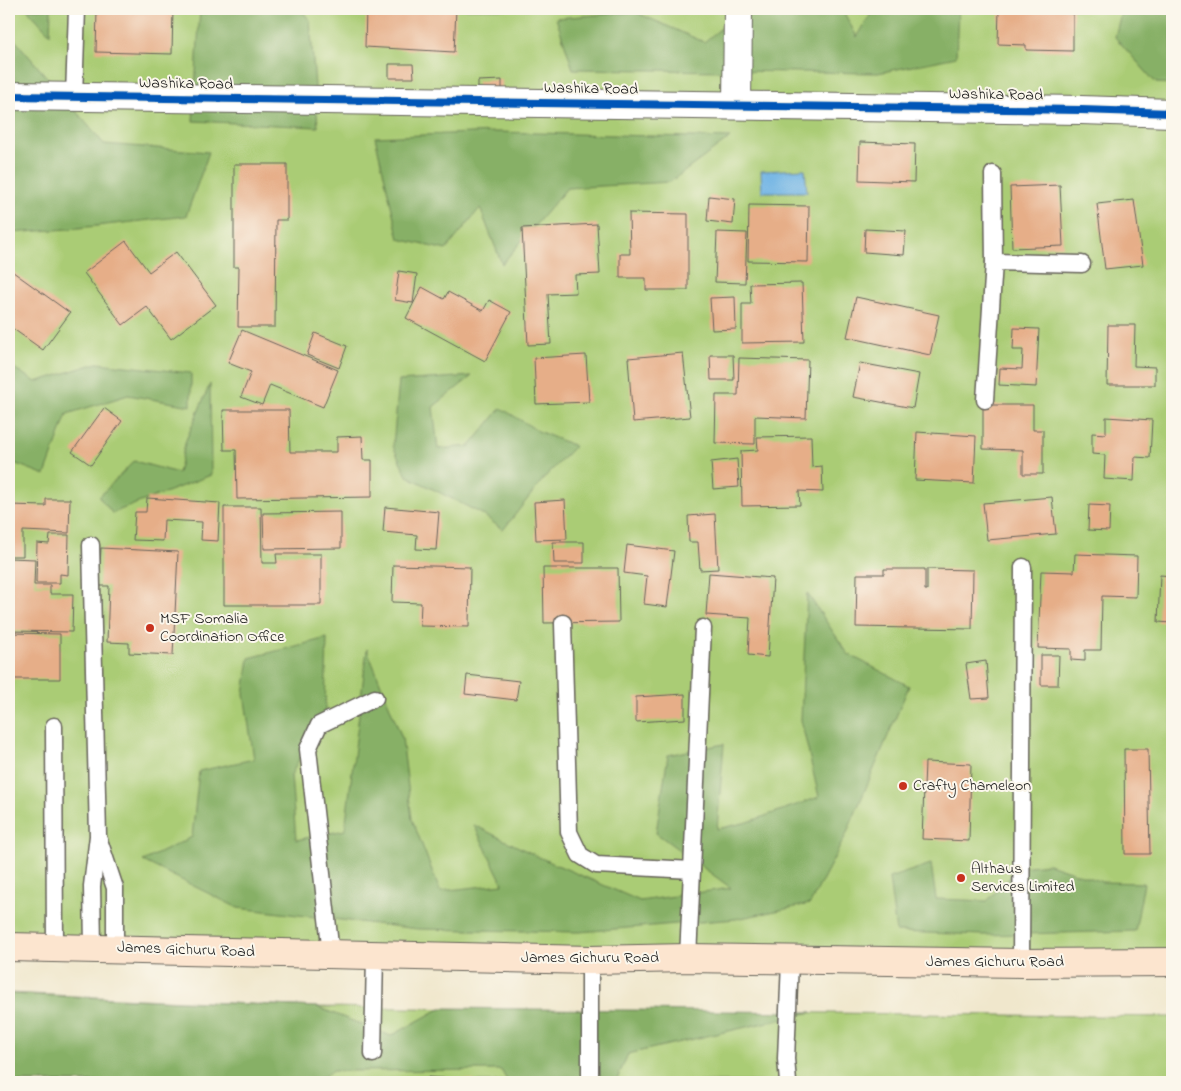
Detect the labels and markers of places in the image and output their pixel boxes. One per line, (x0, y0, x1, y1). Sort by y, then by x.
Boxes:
place label: MSF Somalia Coordination Office (160, 607, 285, 649)
marker: MSF Somalia Coordination Office (144, 622, 156, 634)
place label: Crafty Chameleon (913, 774, 1031, 798)
marker: Crafty Chameleon (897, 780, 909, 792)
place label: Althaus Services Limited (971, 857, 1075, 899)
marker: Althaus Services Limited (955, 872, 967, 884)

